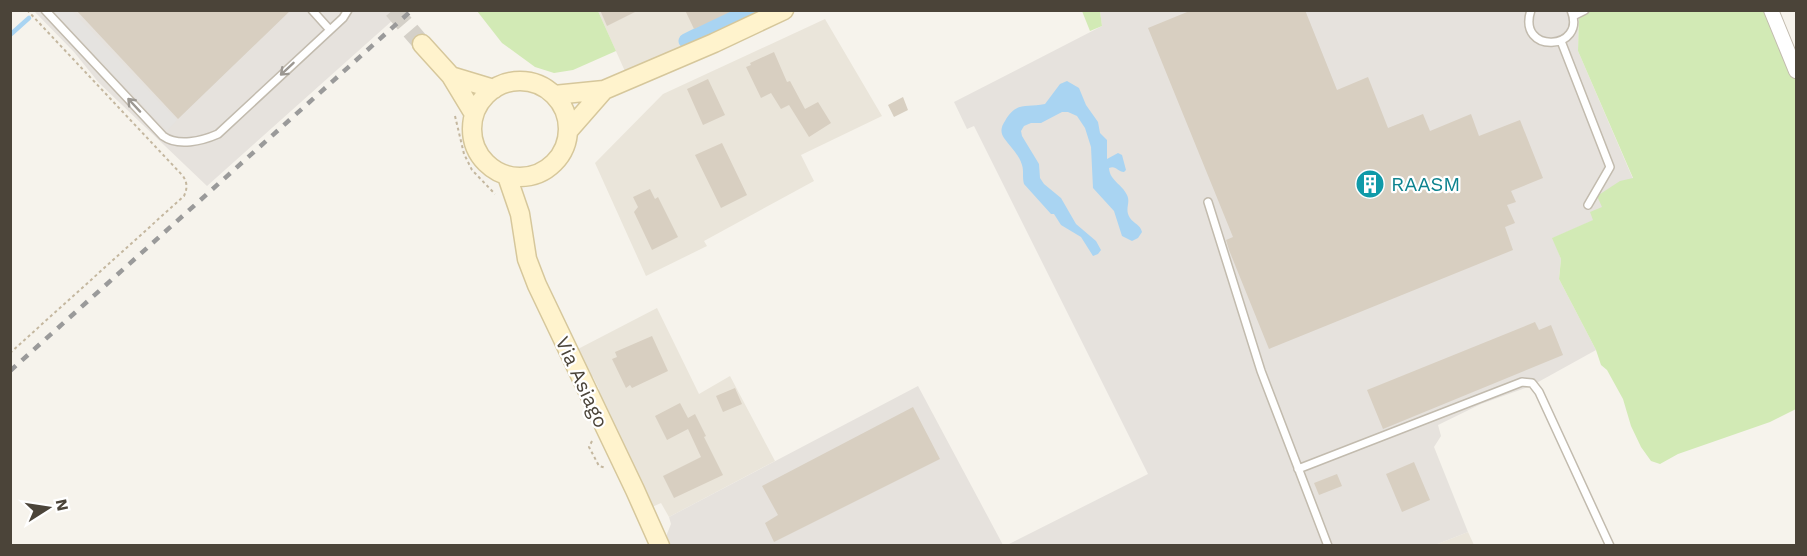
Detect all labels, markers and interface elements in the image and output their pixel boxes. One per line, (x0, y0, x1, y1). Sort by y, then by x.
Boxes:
one-way arrow (280, 62, 295, 76)
one-way arrow (126, 97, 141, 112)
building icon: RAASM (1354, 168, 1386, 200)
place label: RAASM (1391, 172, 1460, 196)
street label: Via Asiago (550, 332, 614, 432)
north arrow (18, 478, 78, 538)
text: N (52, 497, 73, 513)

